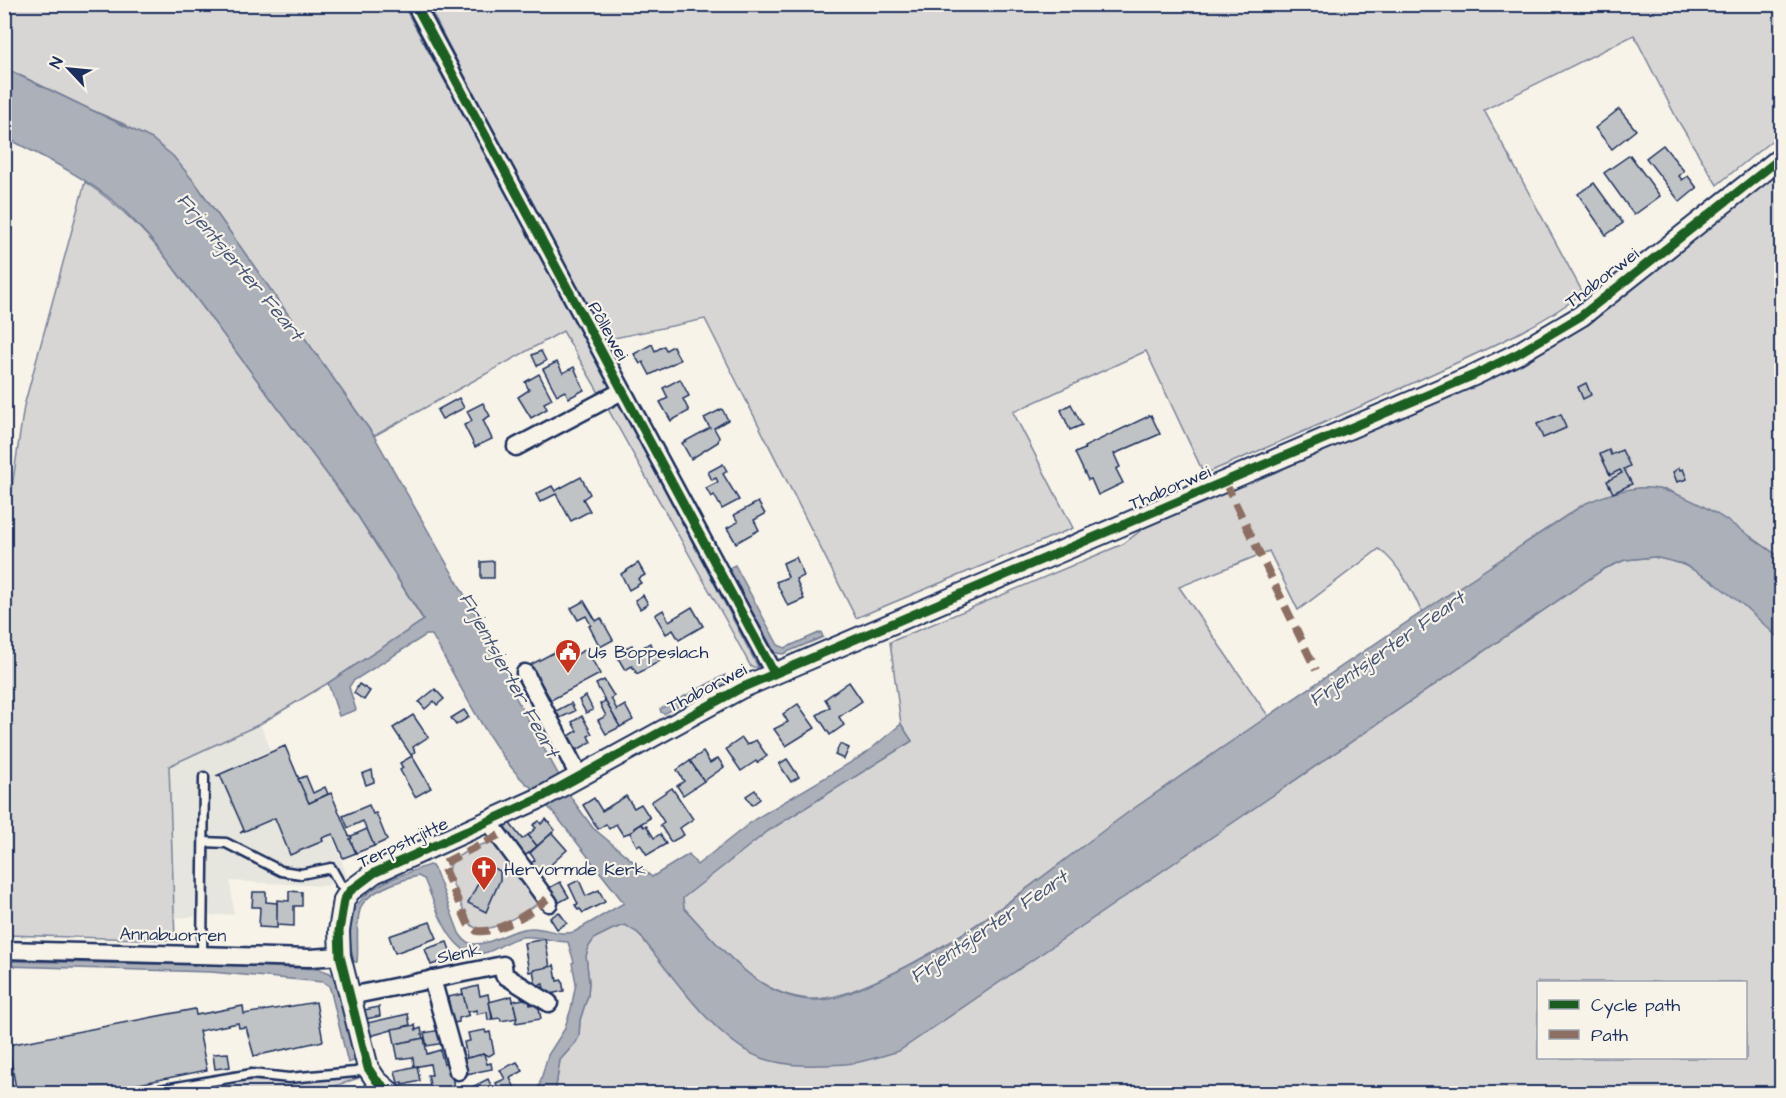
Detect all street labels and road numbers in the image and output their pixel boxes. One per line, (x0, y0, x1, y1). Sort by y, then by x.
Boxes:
street label: Thaborwei (1560, 242, 1644, 314)
street label: Pôllewei (582, 297, 635, 365)
street label: Thaborwei (1125, 459, 1215, 516)
street label: Thaborwei (663, 657, 751, 719)
street label: Terpstrjitte (354, 811, 453, 875)
street label: Annabuorren (119, 922, 227, 948)
street label: Slenk (435, 938, 483, 970)

